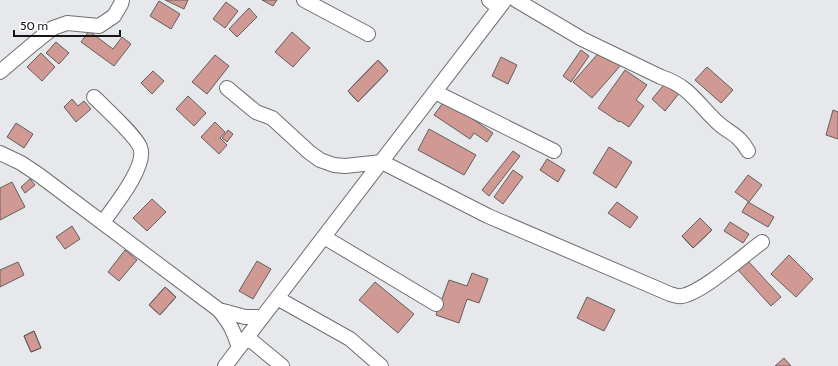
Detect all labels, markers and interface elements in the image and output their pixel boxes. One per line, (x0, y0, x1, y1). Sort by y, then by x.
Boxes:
scale bar (14, 12, 120, 38)
text: 50 m (20, 18, 48, 33)

